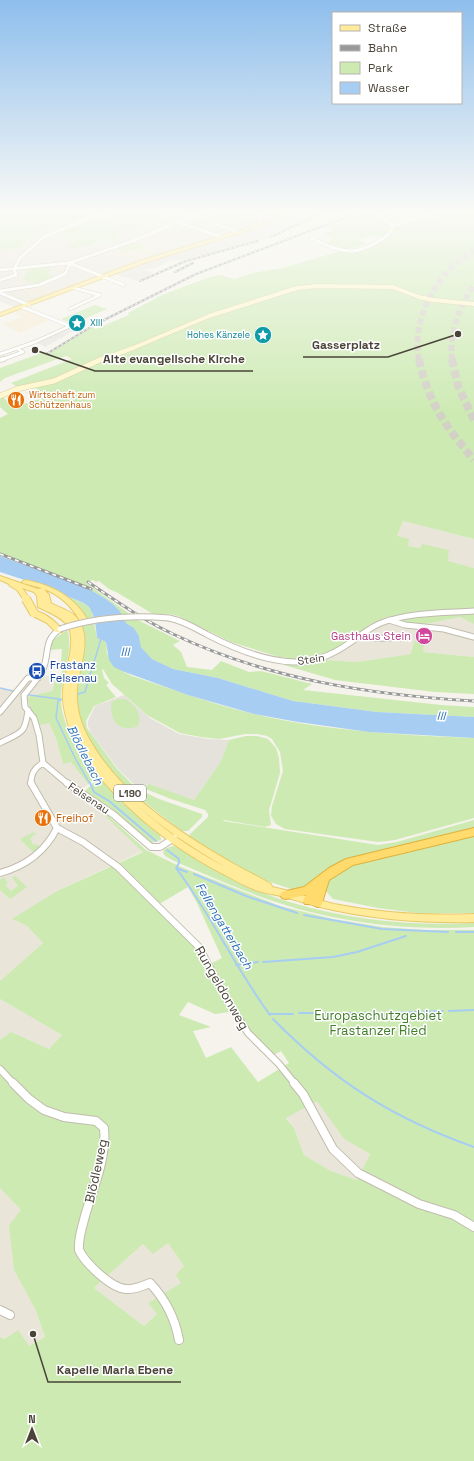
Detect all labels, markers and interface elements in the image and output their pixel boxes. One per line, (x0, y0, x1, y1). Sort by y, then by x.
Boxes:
legend (332, 12, 462, 104)
text: Straße (368, 20, 407, 36)
text: Bahn (368, 40, 398, 56)
text: Park (368, 60, 393, 76)
text: Wasser (368, 80, 410, 96)
place icon: XIII (67, 313, 87, 333)
place label: XIII (90, 317, 102, 329)
place icon: Hohes Känzele (253, 325, 273, 345)
place label: Hohes Känzele (187, 329, 250, 341)
callout: Gasserplatz (303, 333, 388, 357)
text: Gasserplatz (312, 337, 380, 353)
callout: Alte evangelische Kirche (95, 347, 253, 371)
text: Alte evangelische Kirche (103, 351, 245, 367)
place label: Wirtschaft zum Schützenhaus (29, 389, 96, 411)
restaurant icon: Wirtschaft zum Schützenhaus (6, 390, 26, 410)
hotel icon: Gasthaus Stein (414, 626, 434, 646)
place label: Gasthaus Stein (331, 629, 411, 643)
water label: Ill (121, 644, 131, 660)
street label: Stein (296, 650, 326, 668)
place label: Frastanz Felsenau (50, 658, 97, 685)
bus stop icon: Frastanz Felsenau (27, 661, 47, 681)
water label: Ill (436, 708, 448, 724)
water label: Blödlebach (63, 722, 107, 788)
street label: Felsenau (66, 779, 112, 817)
road number: L190 (114, 785, 146, 801)
restaurant icon: Freihof (33, 808, 53, 828)
place label: Freihof (56, 811, 93, 825)
water label: Fellengatterbach (192, 880, 257, 973)
street label: Rungeldonweg (191, 943, 253, 1033)
park label: Europaschutzgebiet Frastanzer Ried (314, 1007, 442, 1039)
street label: Blödleweg (81, 1137, 111, 1205)
callout: Kapelle Maria Ebene (48, 1358, 181, 1382)
text: Kapelle Maria Ebene (57, 1362, 173, 1378)
north arrow (12, 1409, 52, 1449)
text: N (28, 1412, 36, 1426)

